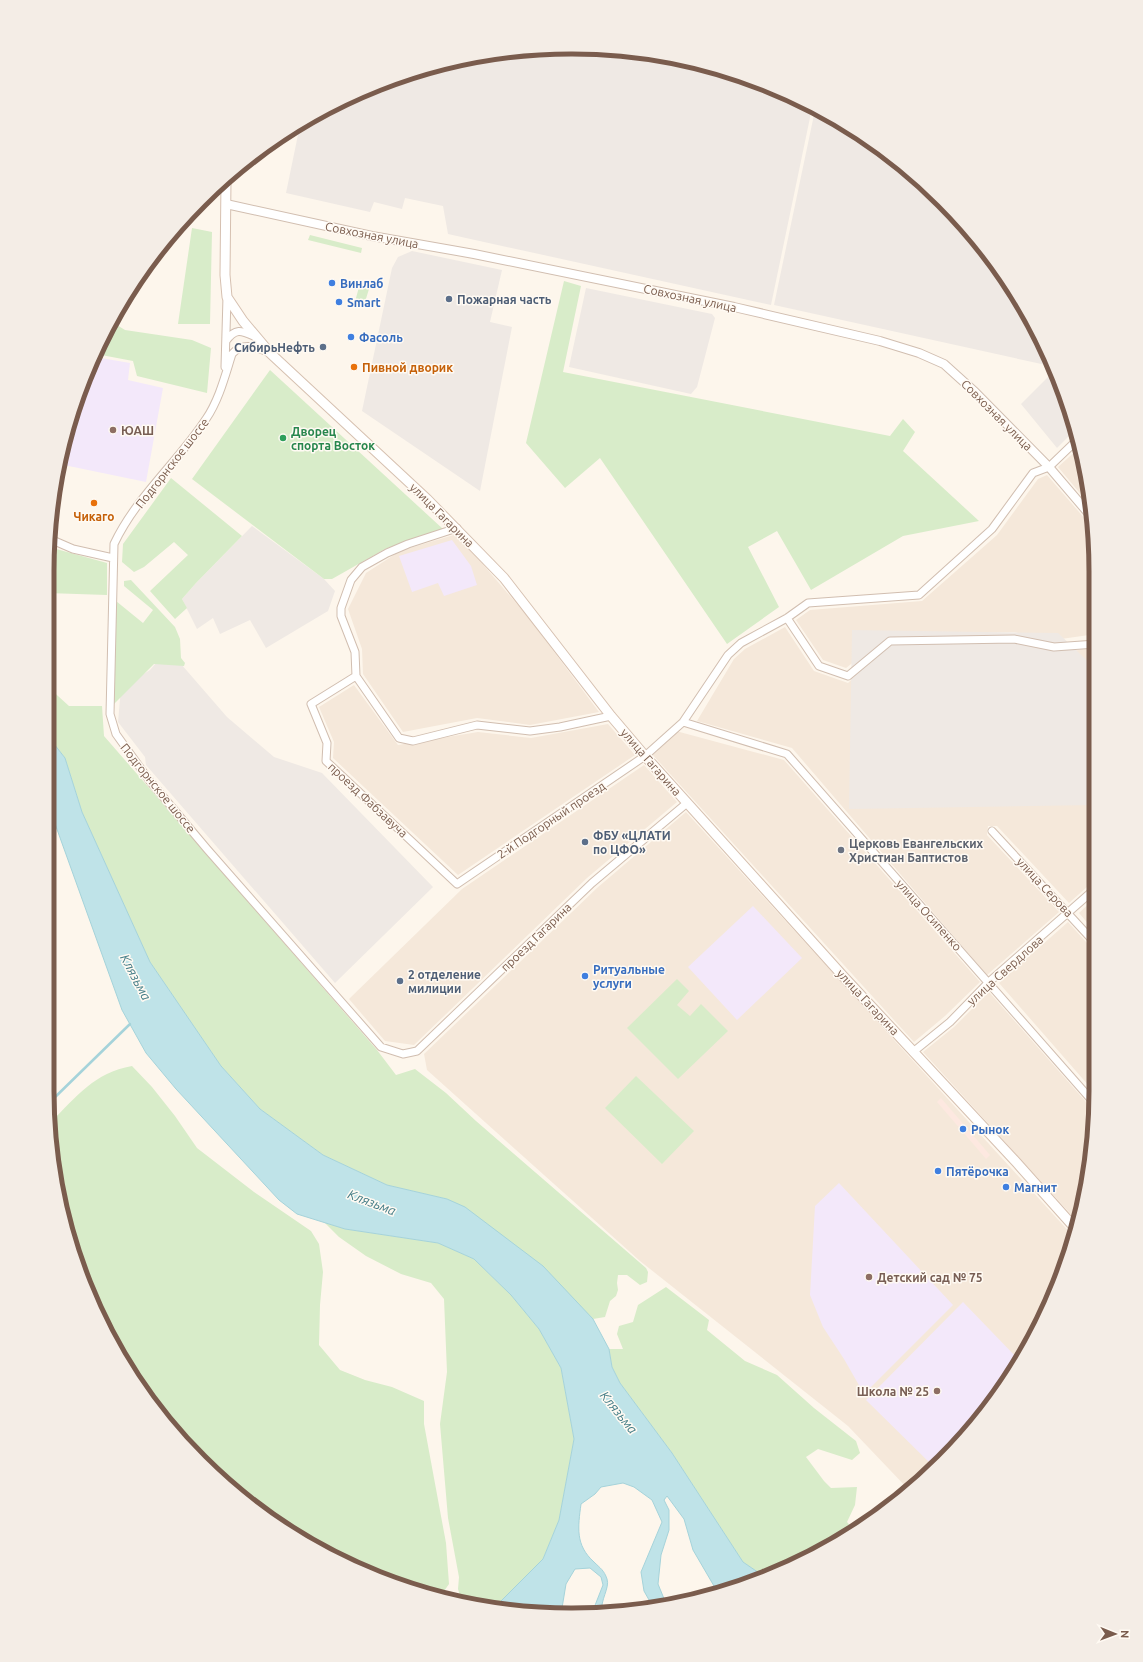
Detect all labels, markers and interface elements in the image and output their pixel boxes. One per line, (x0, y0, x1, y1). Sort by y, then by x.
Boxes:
street label: Совхозная улица (324, 220, 420, 250)
place label: Винлаб (340, 277, 383, 290)
marker: Винлаб (327, 278, 337, 288)
street label: Совхозная улица (642, 282, 738, 314)
place label: Пожарная часть (457, 293, 552, 306)
marker: Пожарная часть (444, 294, 454, 304)
place label: Smart (347, 296, 381, 309)
marker: Smart (334, 297, 344, 307)
place label: Фасоль (359, 331, 403, 344)
marker: Фасоль (346, 332, 356, 342)
place label: СибирьНефть (234, 341, 315, 354)
marker: СибирьНефть (318, 342, 328, 352)
place label: Пивной дворик (362, 361, 453, 374)
marker: Пивной дворик (349, 362, 359, 372)
street label: Совхозная улица (959, 377, 1035, 453)
street label: Подгорнское шоссе (133, 415, 211, 511)
place label: ЮАШ (121, 424, 154, 437)
marker: ЮАШ (108, 425, 118, 435)
place label: Дворец спорта Восток (291, 425, 375, 452)
marker: Дворец спорта Восток (278, 433, 288, 443)
street label: улица Гагарина (407, 480, 477, 550)
marker: Чикаго (89, 498, 99, 508)
place label: Чикаго (73, 510, 115, 523)
street label: улица Гагарина (618, 726, 684, 798)
street label: Подгорнское шоссе (118, 741, 198, 835)
street label: проезд Фабзавуча (326, 760, 410, 840)
street label: 2-й Подгорный проезд (495, 779, 607, 861)
place label: ФБУ «ЦЛАТИ по ЦФО» (593, 829, 671, 856)
marker: ФБУ «ЦЛАТИ по ЦФО» (580, 837, 590, 847)
place label: Церковь Евангельских Христиан Баптистов (849, 837, 984, 864)
marker: Церковь Евангельских Христиан Баптистов (836, 845, 846, 855)
street label: улица Серова (1014, 855, 1076, 919)
street label: улица Осипенко (894, 877, 964, 953)
street label: проезд Гагарина (498, 900, 574, 974)
street label: улица Свердлова (964, 933, 1046, 1007)
water label: Клязьма (118, 952, 154, 1002)
place label: Ритуальные услуги (593, 963, 665, 990)
street label: улица Гагарина (834, 966, 902, 1038)
place label: 2 отделение милиции (408, 968, 481, 995)
marker: Ритуальные услуги (580, 971, 590, 981)
marker: 2 отделение милиции (395, 976, 405, 986)
place label: Рынок (971, 1123, 1010, 1136)
marker: Рынок (958, 1124, 968, 1134)
place label: Пятёрочка (946, 1165, 1009, 1178)
marker: Пятёрочка (933, 1166, 943, 1176)
place label: Магнит (1014, 1181, 1057, 1194)
marker: Магнит (1001, 1182, 1011, 1192)
water label: Клязьма (346, 1186, 398, 1218)
place label: Детский сад № 75 (877, 1271, 983, 1284)
marker: Детский сад № 75 (864, 1272, 874, 1282)
place label: Школа № 25 (857, 1385, 929, 1398)
marker: Школа № 25 (932, 1386, 942, 1396)
water label: Клязьма (598, 1388, 640, 1436)
north arrow (1095, 1614, 1135, 1654)
text: N (1119, 1630, 1131, 1638)

